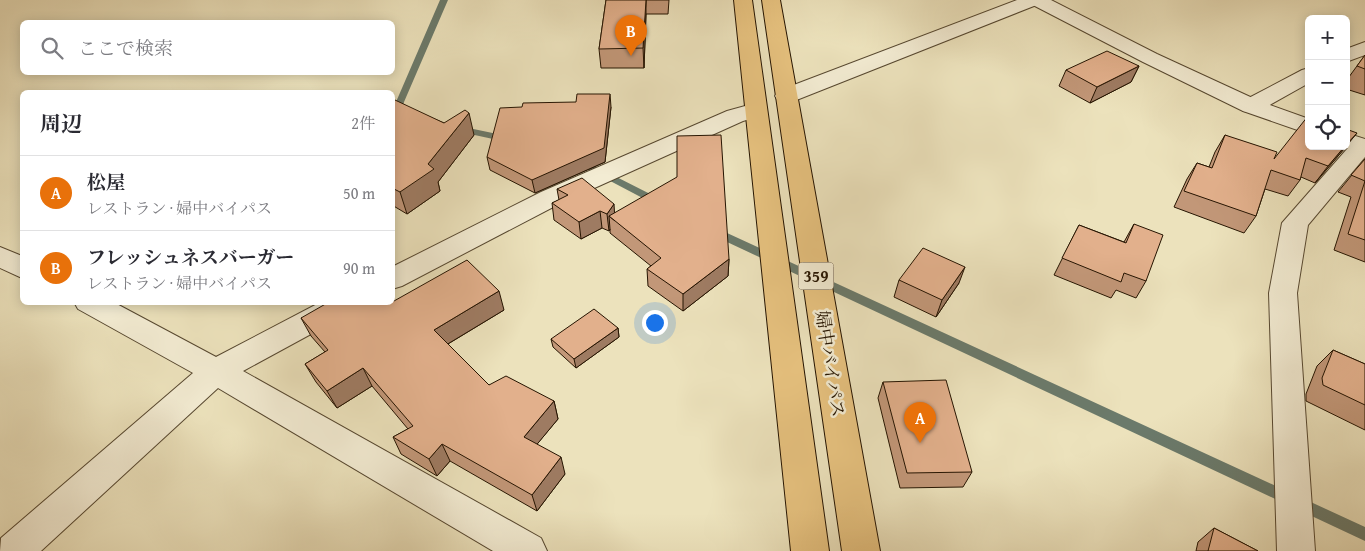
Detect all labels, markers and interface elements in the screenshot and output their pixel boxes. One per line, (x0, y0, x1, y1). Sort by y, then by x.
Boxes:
pin: B (615, 15, 647, 56)
map controls (1305, 15, 1350, 150)
button: + (1305, 15, 1350, 60)
search box (20, 20, 395, 75)
icon: search (38, 34, 66, 62)
text: ここで検索 (78, 34, 173, 62)
button: − (1305, 60, 1350, 105)
button: locate (1305, 105, 1350, 150)
text: 周辺 (40, 108, 82, 139)
text: 2件 (351, 111, 375, 135)
text: 松屋 (87, 168, 125, 196)
text: A (51, 181, 61, 205)
text: 50 m (343, 181, 375, 205)
text: レストラン · 婦中バイパス (87, 196, 272, 220)
text: フレッシュネスバーガー (87, 243, 294, 271)
text: B (51, 256, 61, 280)
text: 90 m (343, 256, 375, 280)
road number: 359 (798, 262, 834, 290)
text: レストラン · 婦中バイパス (87, 271, 272, 295)
street label: 婦中バイパス (809, 309, 852, 419)
your location (642, 310, 668, 336)
pin: A (904, 402, 936, 443)

